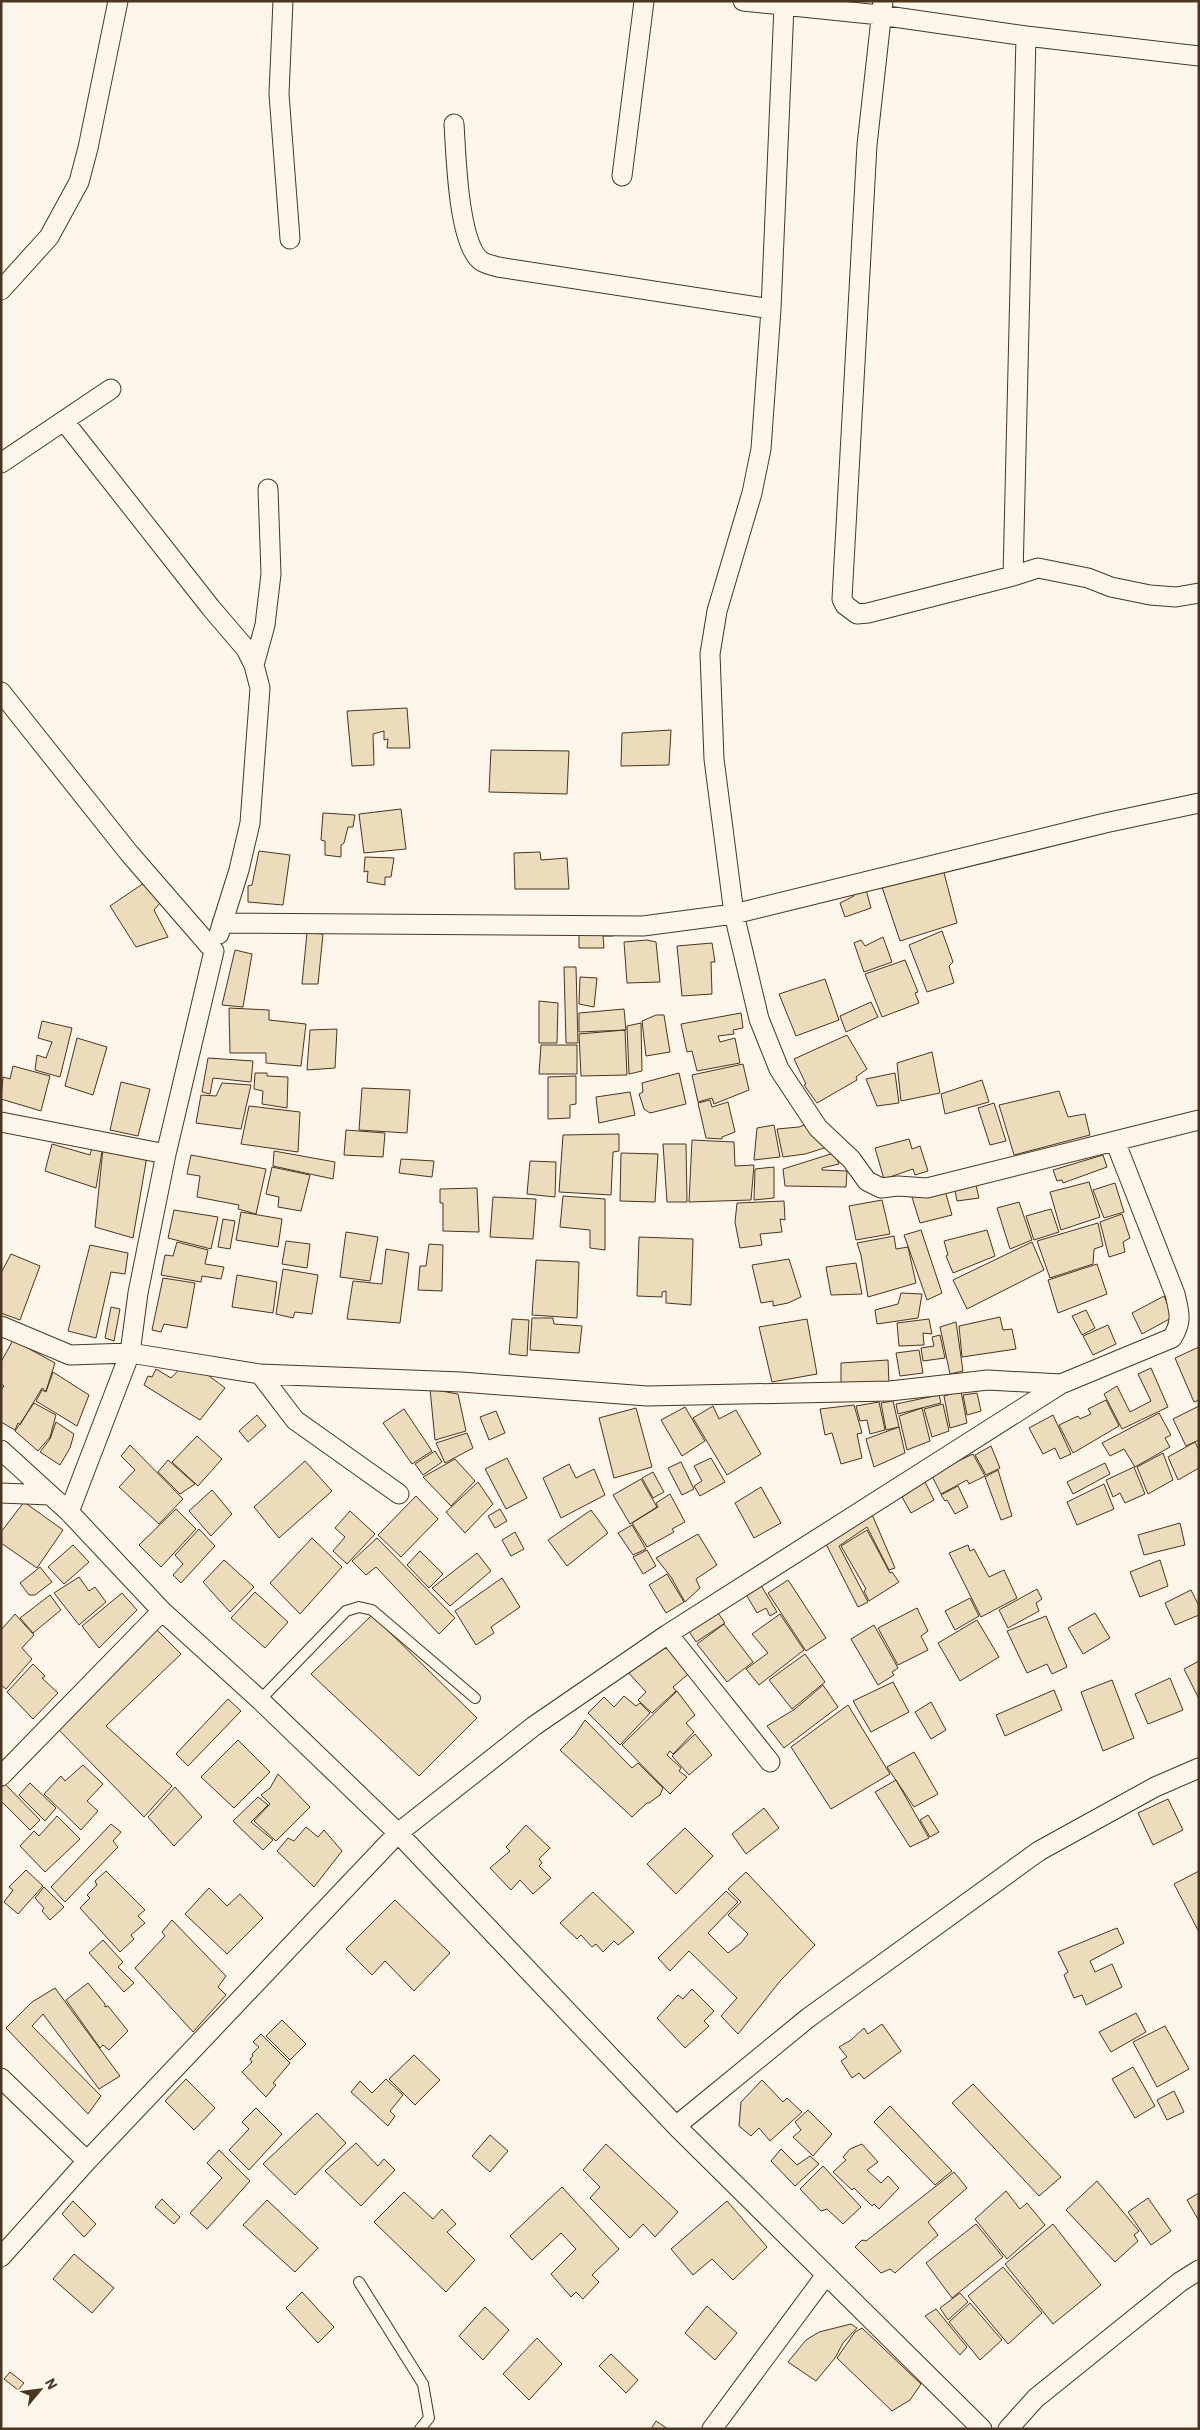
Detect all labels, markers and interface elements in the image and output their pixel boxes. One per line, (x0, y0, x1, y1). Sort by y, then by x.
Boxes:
north arrow (15, 2365, 65, 2415)
text: N (41, 2375, 62, 2392)

